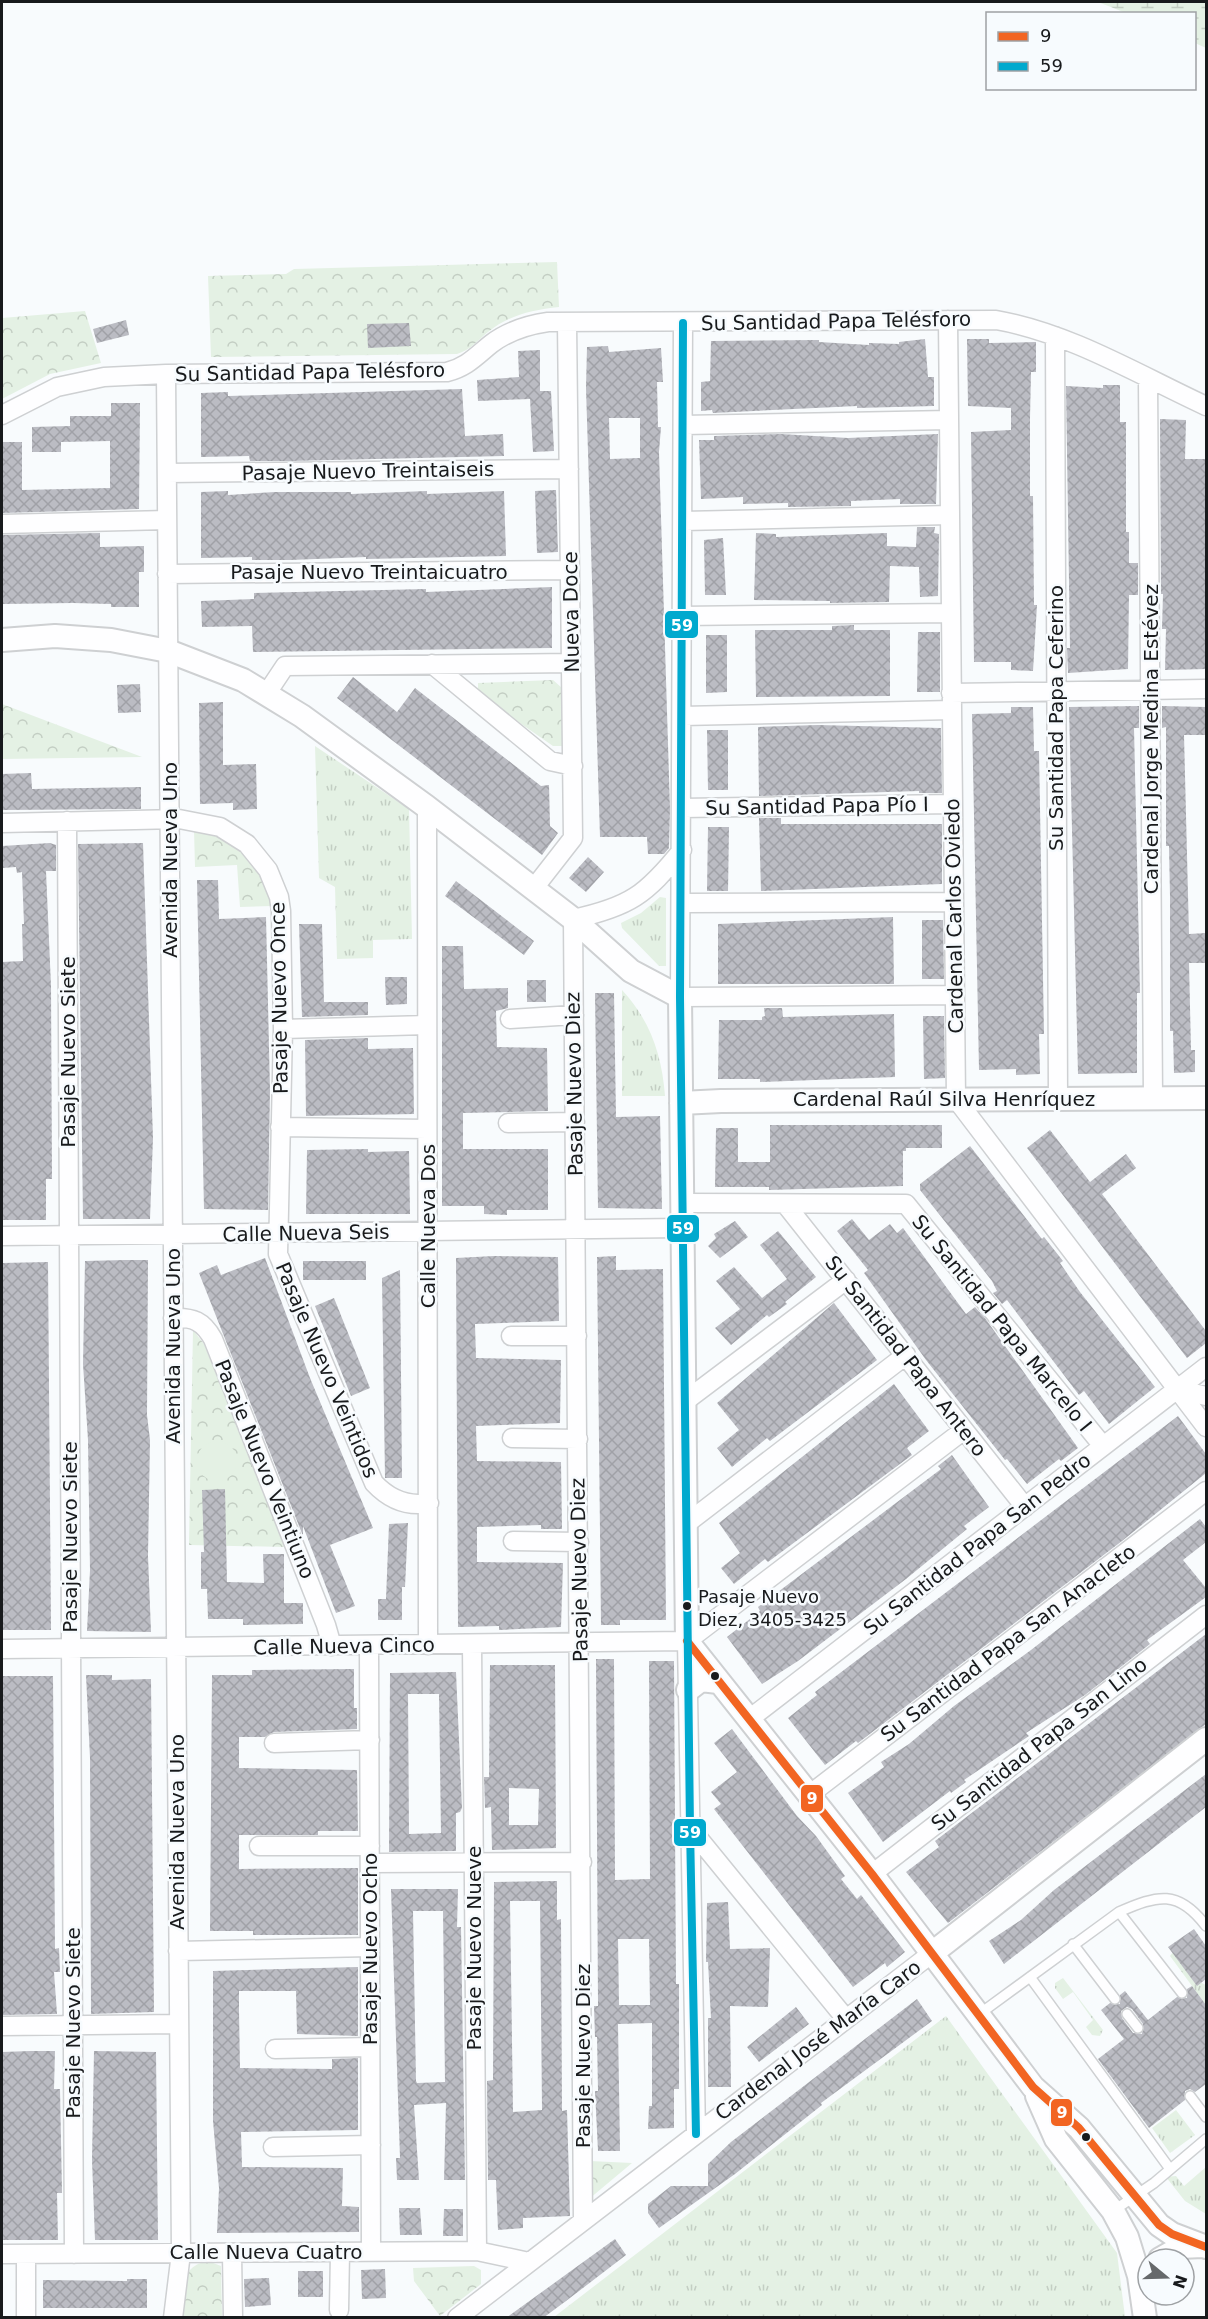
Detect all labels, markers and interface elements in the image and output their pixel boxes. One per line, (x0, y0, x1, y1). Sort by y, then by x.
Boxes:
legend (986, 12, 1196, 90)
text: 9 (1040, 25, 1051, 46)
text: 59 (1040, 55, 1063, 76)
street label: Su Santidad Papa Telésforo (701, 307, 971, 335)
street label: Su Santidad Papa Telésforo (175, 358, 445, 386)
street label: Pasaje Nuevo Treintaiseis (241, 457, 495, 485)
street label: Nueva Doce (558, 551, 584, 673)
street label: Pasaje Nuevo Treintaicuatro (230, 560, 508, 584)
street label: Cardenal Jorge Medina Estévez (1139, 584, 1163, 894)
street label: Su Santidad Papa Ceferino (1044, 585, 1068, 851)
line badge: 59 (664, 610, 699, 639)
text: 59 (671, 616, 693, 635)
street label: Avenida Nueva Uno (158, 762, 182, 958)
street label: Su Santidad Papa Pío I (705, 792, 929, 820)
street label: Cardenal Carlos Oviedo (940, 798, 968, 1034)
street label: Pasaje Nuevo Once (265, 902, 293, 1094)
street label: Pasaje Nuevo Siete (56, 956, 80, 1148)
street label: Pasaje Nuevo Diez (560, 992, 588, 1176)
street label: Cardenal Raúl Silva Henríquez (793, 1087, 1095, 1111)
street label: Calle Nueva Dos (416, 1144, 440, 1308)
street label: Su Santidad Papa Marcelo I (907, 1210, 1097, 1436)
line badge: 59 (666, 1214, 700, 1243)
text: 59 (672, 1219, 694, 1238)
street label: Calle Nueva Seis (222, 1220, 390, 1246)
street label: Avenida Nueva Uno (161, 1248, 185, 1444)
street label: Su Santidad Papa Antero (820, 1251, 992, 1461)
street label: Pasaje Nuevo Veintidos (271, 1258, 383, 1482)
street label: Pasaje Nuevo Veintiuno (210, 1356, 320, 1582)
street label: Pasaje Nuevo Siete (58, 1441, 82, 1633)
street label: Su Santidad Papa San Pedro (859, 1448, 1095, 1640)
street label: Pasaje Nuevo Diez (565, 1478, 593, 1662)
street label: Su Santidad Papa San Anacleto (876, 1539, 1140, 1747)
place label: Pasaje Nuevo Diez, 3405-3425 (698, 1586, 847, 1630)
marker: Pasaje Nuevo Diez, 3405-3425 (681, 1600, 693, 1612)
street label: Calle Nueva Cinco (253, 1632, 435, 1660)
street label: Su Santidad Papa San Lino (926, 1652, 1152, 1836)
unlabelled marker (709, 1670, 721, 1682)
street label: Avenida Nueva Uno (165, 1734, 189, 1930)
line badge: 9 (800, 1784, 824, 1813)
text: 9 (806, 1789, 818, 1808)
line badge: 59 (673, 1818, 707, 1847)
text: 59 (679, 1823, 701, 1842)
street label: Pasaje Nuevo Nueve (462, 1846, 486, 2050)
street label: Pasaje Nuevo Ocho (358, 1853, 382, 2045)
street label: Pasaje Nuevo Siete (61, 1927, 85, 2119)
street label: Cardenal José María Caro (710, 1955, 926, 2125)
street label: Pasaje Nuevo Diez (571, 1964, 595, 2148)
line badge: 9 (1050, 2098, 1073, 2127)
text: 9 (1056, 2103, 1068, 2122)
unlabelled marker (1080, 2131, 1092, 2143)
street label: Calle Nueva Cuatro (169, 2240, 363, 2264)
north arrow (1136, 2247, 1196, 2307)
text: N (1169, 2272, 1191, 2291)

